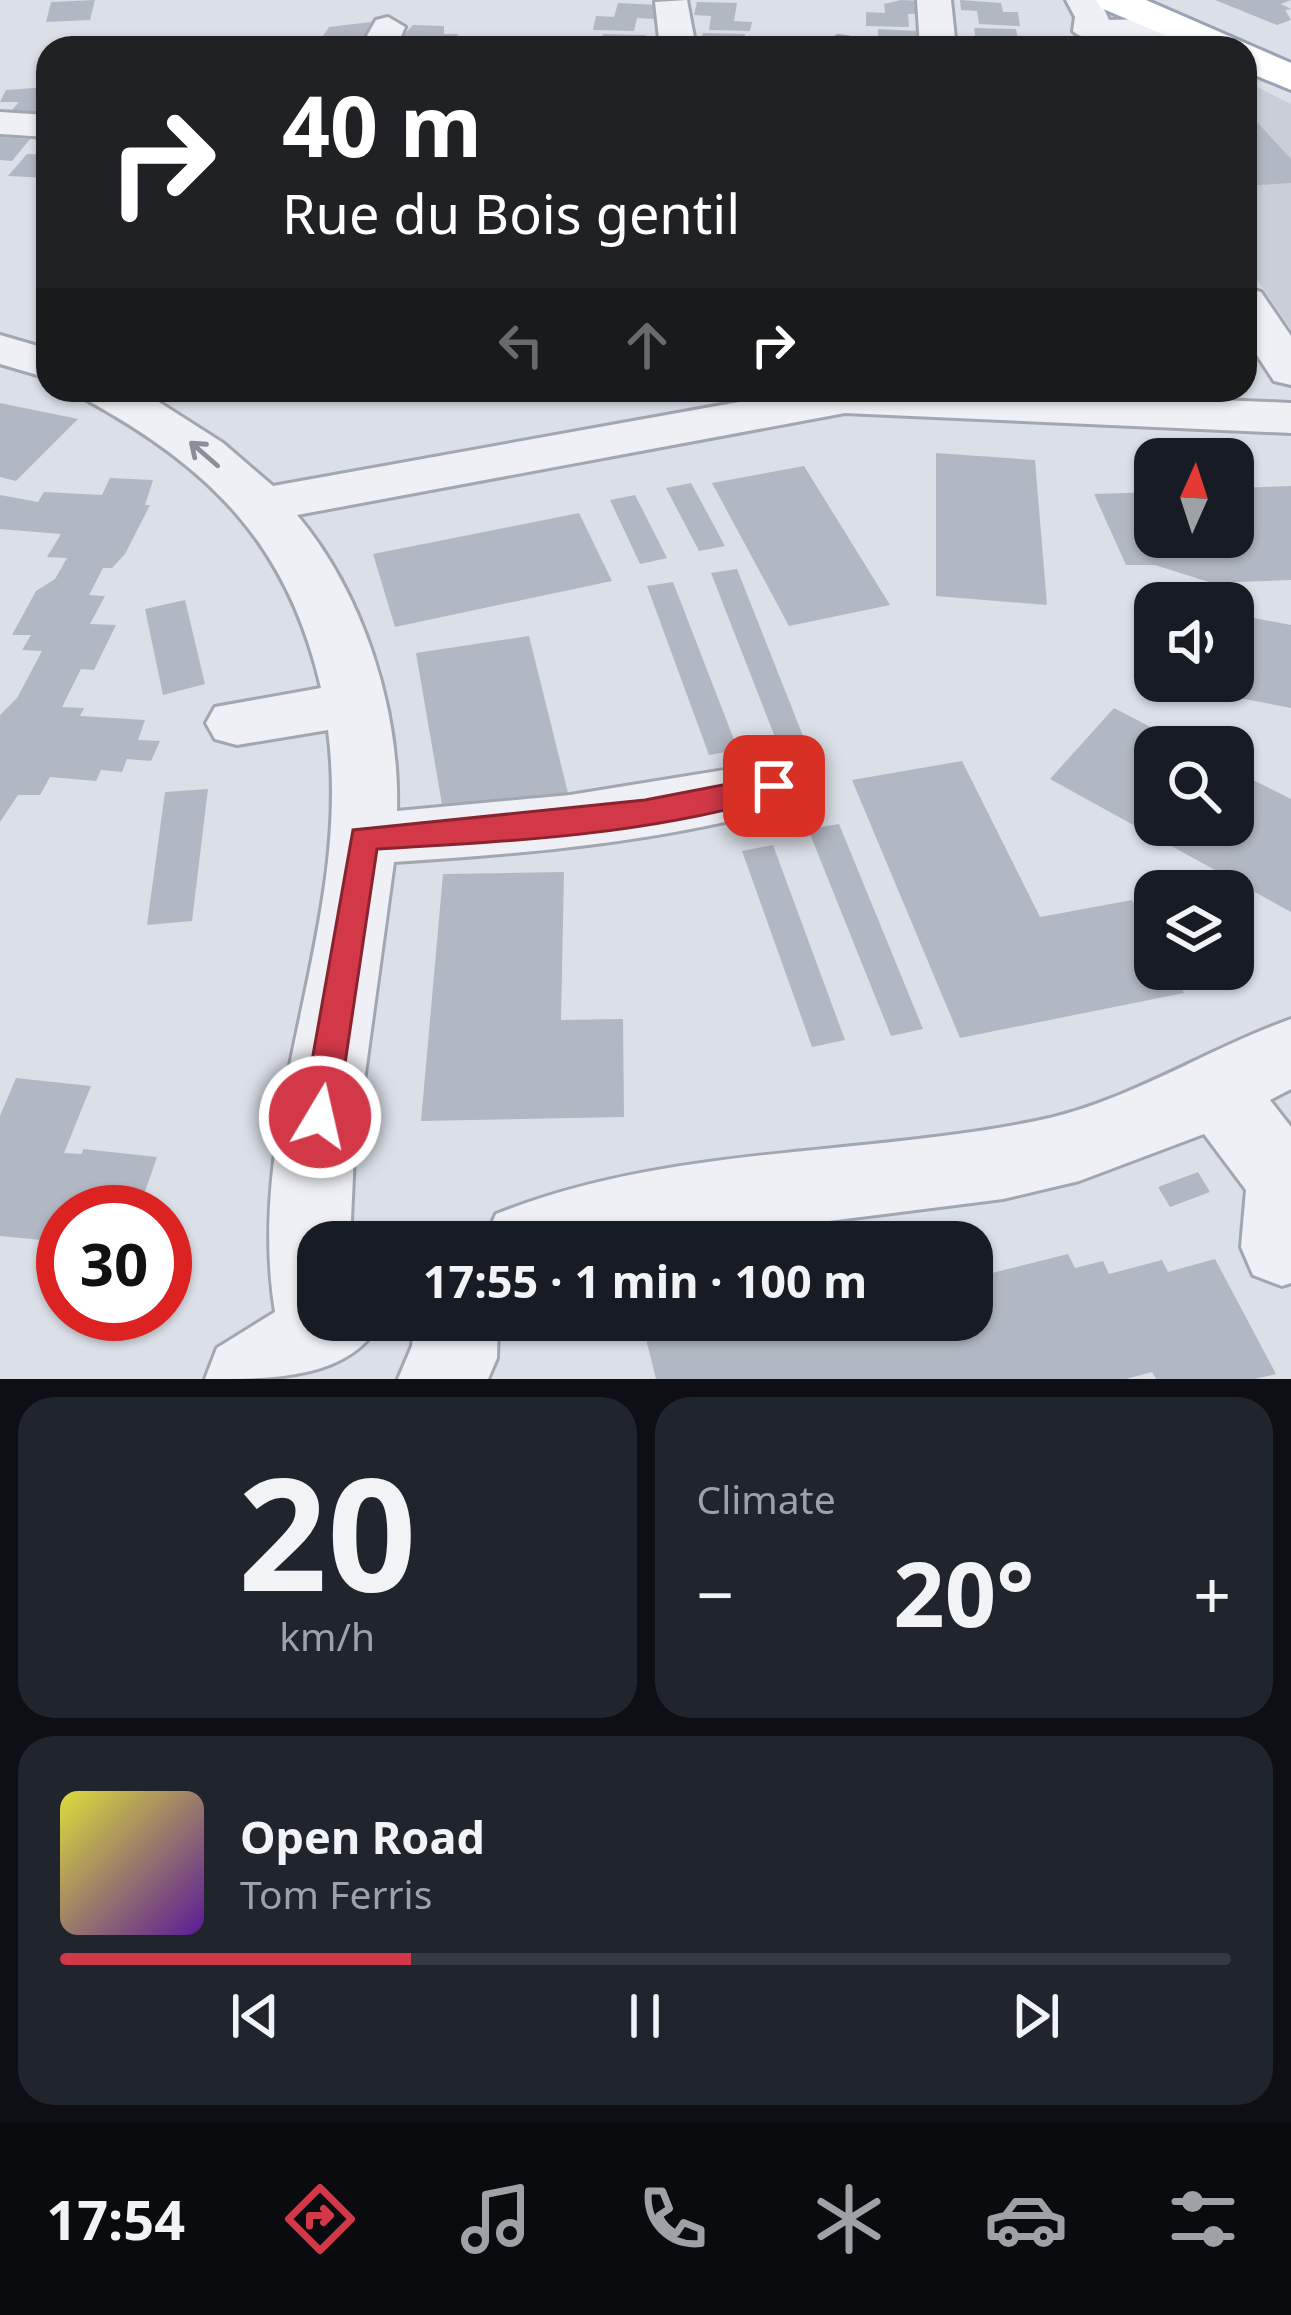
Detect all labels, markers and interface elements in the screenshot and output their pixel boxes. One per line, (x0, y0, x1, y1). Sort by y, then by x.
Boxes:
text: 40 m (282, 67, 482, 182)
icon: right (84, 84, 240, 240)
text: Rue du Bois gentil (282, 176, 740, 250)
icon: left (488, 312, 554, 378)
icon: ahead (614, 312, 680, 378)
icon: right (740, 312, 806, 378)
north arrow (1134, 438, 1254, 558)
map controls (1134, 438, 1254, 990)
one-way arrow (189, 440, 220, 468)
button: sound (1134, 582, 1254, 702)
button: search (1134, 726, 1254, 846)
pin (723, 735, 825, 837)
icon: arrive (741, 753, 807, 819)
button: layers (1134, 870, 1254, 990)
position arrow (257, 1054, 383, 1180)
speed limit sign: 30 (36, 1185, 192, 1341)
text: 17:55 · 1 min · 100 m (423, 1250, 867, 1311)
text: 20 (238, 1424, 416, 1637)
text: Climate (697, 1472, 836, 1525)
text: 20° (893, 1531, 1034, 1653)
text: − (697, 1548, 734, 1638)
text: + (1193, 1548, 1231, 1638)
text: km/h (279, 1609, 375, 1662)
text: Open Road (240, 1806, 485, 1867)
text: Tom Ferris (240, 1867, 432, 1920)
icon: previous (222, 1983, 288, 2049)
icon: pause (612, 1983, 678, 2049)
icon: next (1003, 1983, 1069, 2049)
icon: directions (278, 2177, 362, 2261)
icon: music (454, 2177, 538, 2261)
icon: phone (631, 2177, 715, 2261)
icon: climate (807, 2177, 891, 2261)
icon: car (984, 2177, 1068, 2261)
icon: filters (1161, 2177, 1245, 2261)
text: 17:54 (46, 2182, 185, 2256)

